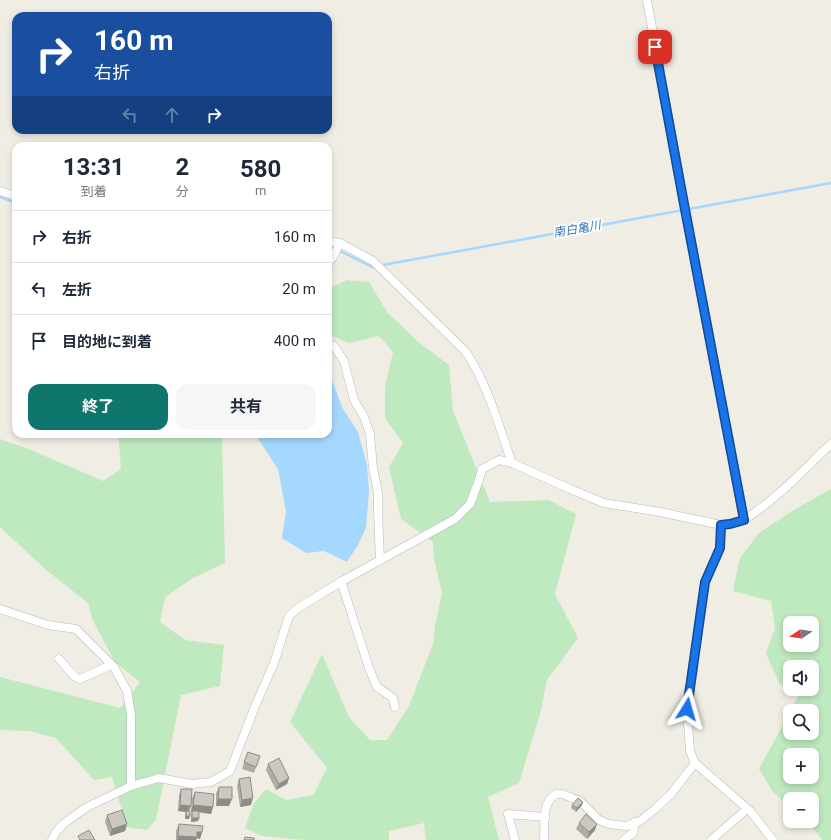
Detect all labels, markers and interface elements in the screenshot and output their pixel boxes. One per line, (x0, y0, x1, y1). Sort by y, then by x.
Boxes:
text: 160 m (94, 24, 173, 57)
icon: right (28, 28, 80, 80)
pin (638, 30, 672, 64)
icon: arrive (644, 36, 666, 58)
text: 右折 (94, 62, 130, 83)
icon: left (119, 104, 141, 126)
icon: ahead (161, 104, 183, 126)
icon: right (203, 104, 225, 126)
text: 13:31 (63, 153, 125, 181)
text: 2 (175, 153, 189, 181)
text: 580 (240, 155, 281, 183)
text: m (255, 183, 266, 198)
text: 到着 (81, 184, 107, 199)
text: 分 (176, 184, 189, 199)
water label: 南白亀川 (552, 218, 604, 240)
icon: right (28, 226, 50, 248)
text: 160 m (274, 228, 316, 246)
text: 右折 (62, 229, 92, 247)
icon: left (28, 278, 50, 300)
text: 20 m (282, 280, 316, 298)
text: 左折 (62, 281, 92, 299)
icon: arrive (28, 330, 50, 352)
text: 400 m (274, 332, 316, 350)
text: 目的地に到着 (62, 333, 152, 351)
button: 終了 (28, 384, 168, 430)
button: 共有 (176, 384, 316, 430)
north arrow (783, 616, 819, 652)
map controls (783, 616, 819, 828)
button: sound (783, 660, 819, 696)
position arrow (666, 688, 708, 730)
button: search (783, 704, 819, 740)
button: + (783, 748, 819, 784)
button: − (783, 792, 819, 828)

